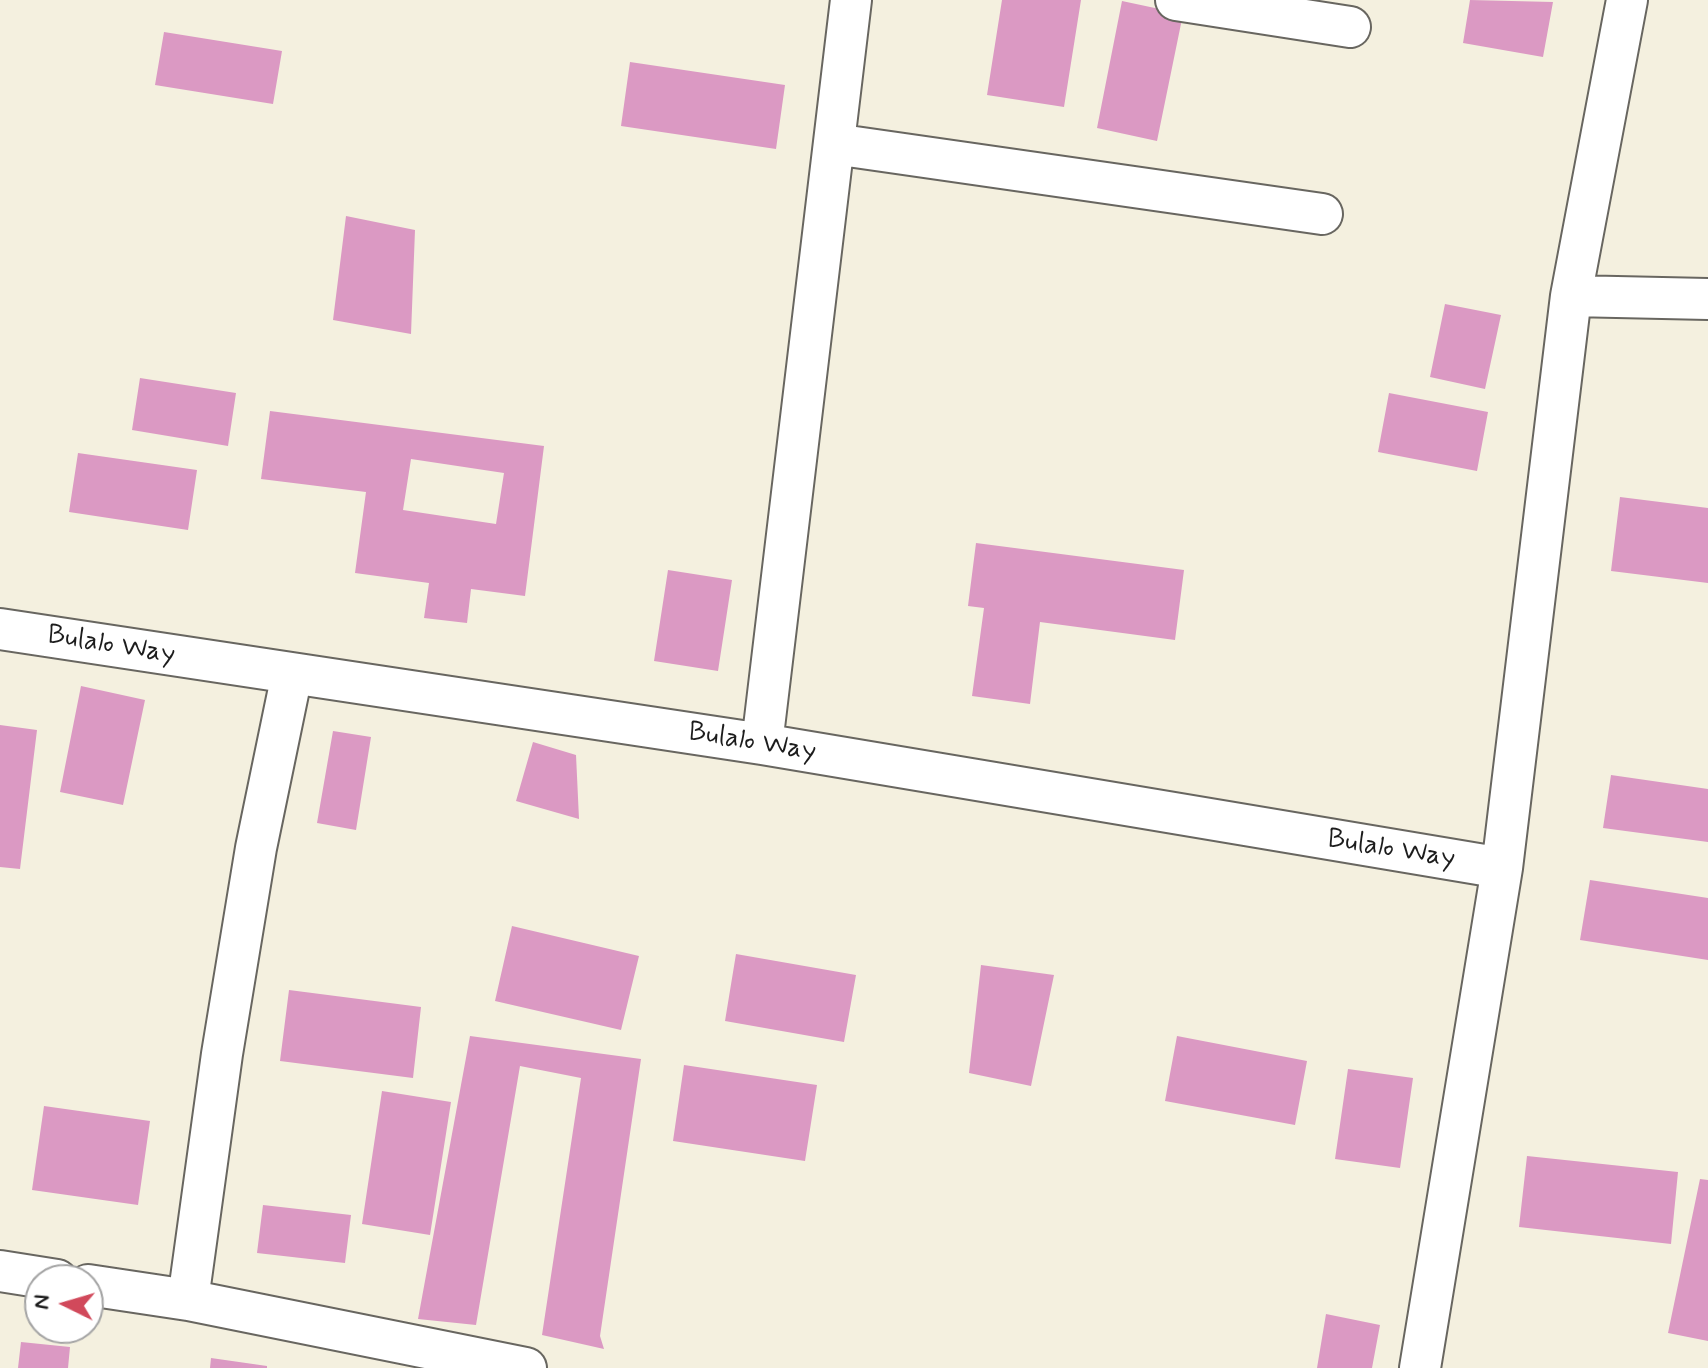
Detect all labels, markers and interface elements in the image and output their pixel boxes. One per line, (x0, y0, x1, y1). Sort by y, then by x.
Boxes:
street label: Bulalo Way (45, 619, 177, 673)
street label: Bulalo Way (686, 716, 818, 770)
street label: Bulalo Way (1325, 823, 1457, 877)
north arrow (24, 1264, 104, 1344)
text: N (27, 1294, 57, 1311)

